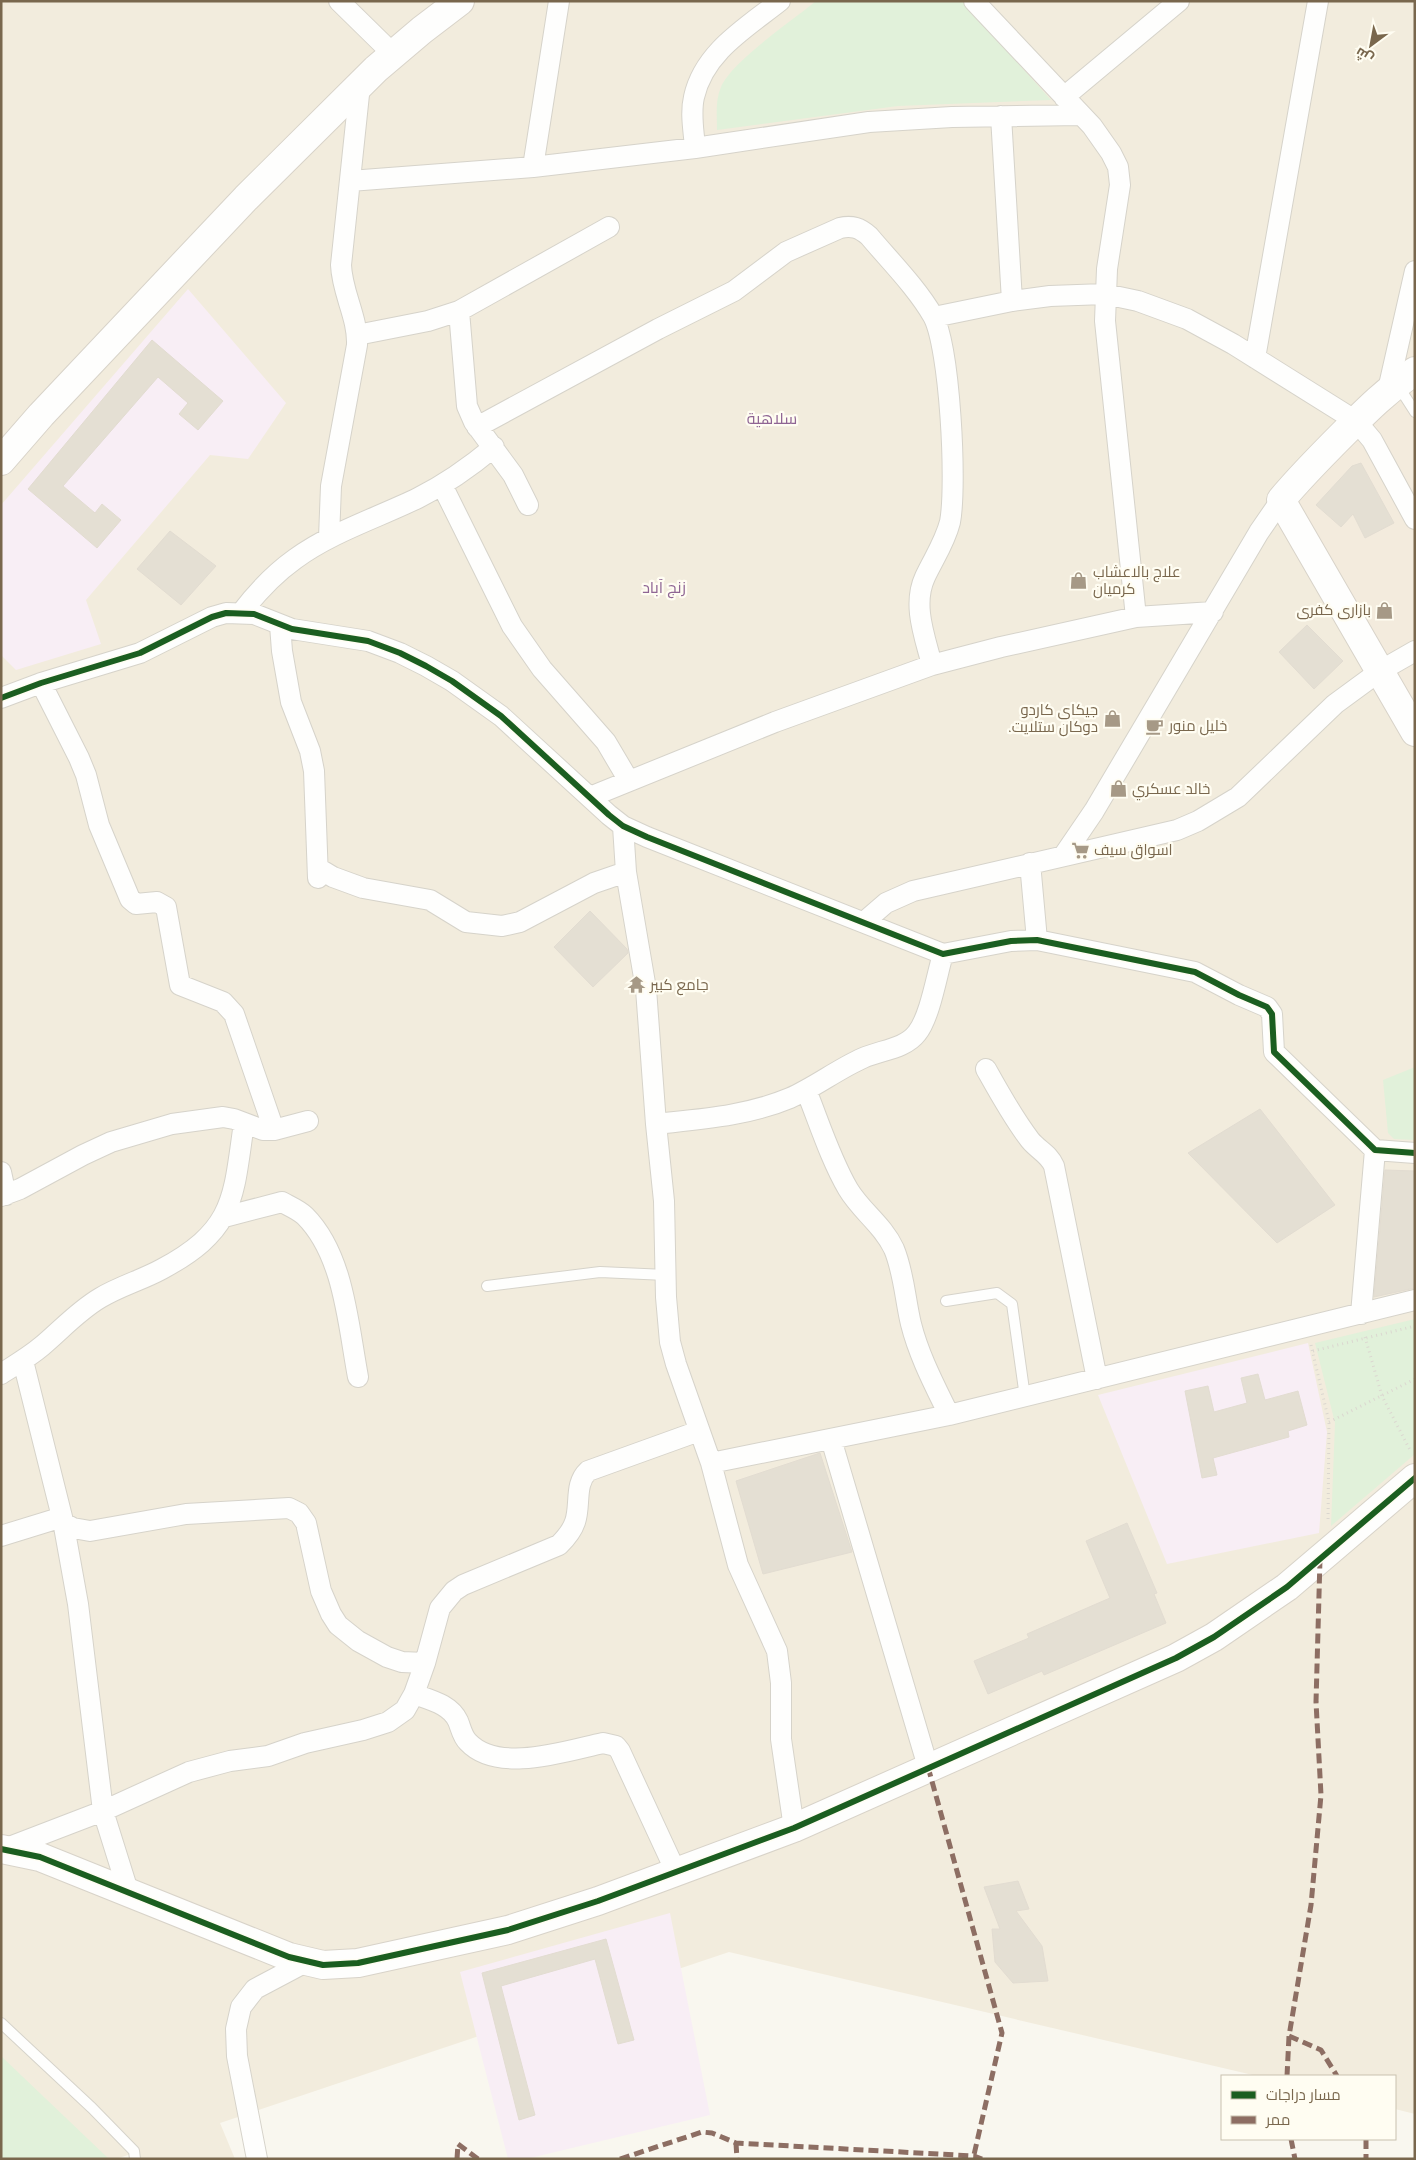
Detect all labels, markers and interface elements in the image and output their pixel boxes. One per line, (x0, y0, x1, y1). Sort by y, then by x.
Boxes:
north arrow (1346, 20, 1396, 70)
text: ش (1352, 44, 1376, 68)
district label: سلاهية (747, 408, 797, 428)
place label: علاج بالاعشاب كرميان (1093, 562, 1181, 599)
shop icon: علاج بالاعشاب كرميان (1069, 571, 1089, 591)
district label: زنج آباد (642, 577, 686, 599)
place label: بازاری کفری (1296, 600, 1371, 620)
shop icon: بازاری کفری (1375, 600, 1395, 620)
place label: جیکای کاردو .دوکان ستلایت (1008, 700, 1098, 737)
shop icon: جیکای کاردو .دوکان ستلایت (1102, 709, 1122, 729)
cafe icon: خلیل منور (1145, 716, 1165, 736)
place label: خلیل منور (1168, 716, 1227, 736)
shop icon: خالد عسکري (1108, 779, 1128, 799)
place label: خالد عسکري (1132, 779, 1210, 801)
supermarket icon: اسواق سيف (1070, 840, 1090, 860)
place label: اسواق سيف (1094, 840, 1173, 860)
temple icon: جامع كبير (626, 975, 646, 995)
place label: جامع كبير (649, 975, 708, 996)
legend (1221, 2075, 1396, 2140)
text: مسار دراجات (1266, 2085, 1341, 2104)
text: ممر (1265, 2110, 1290, 2129)

